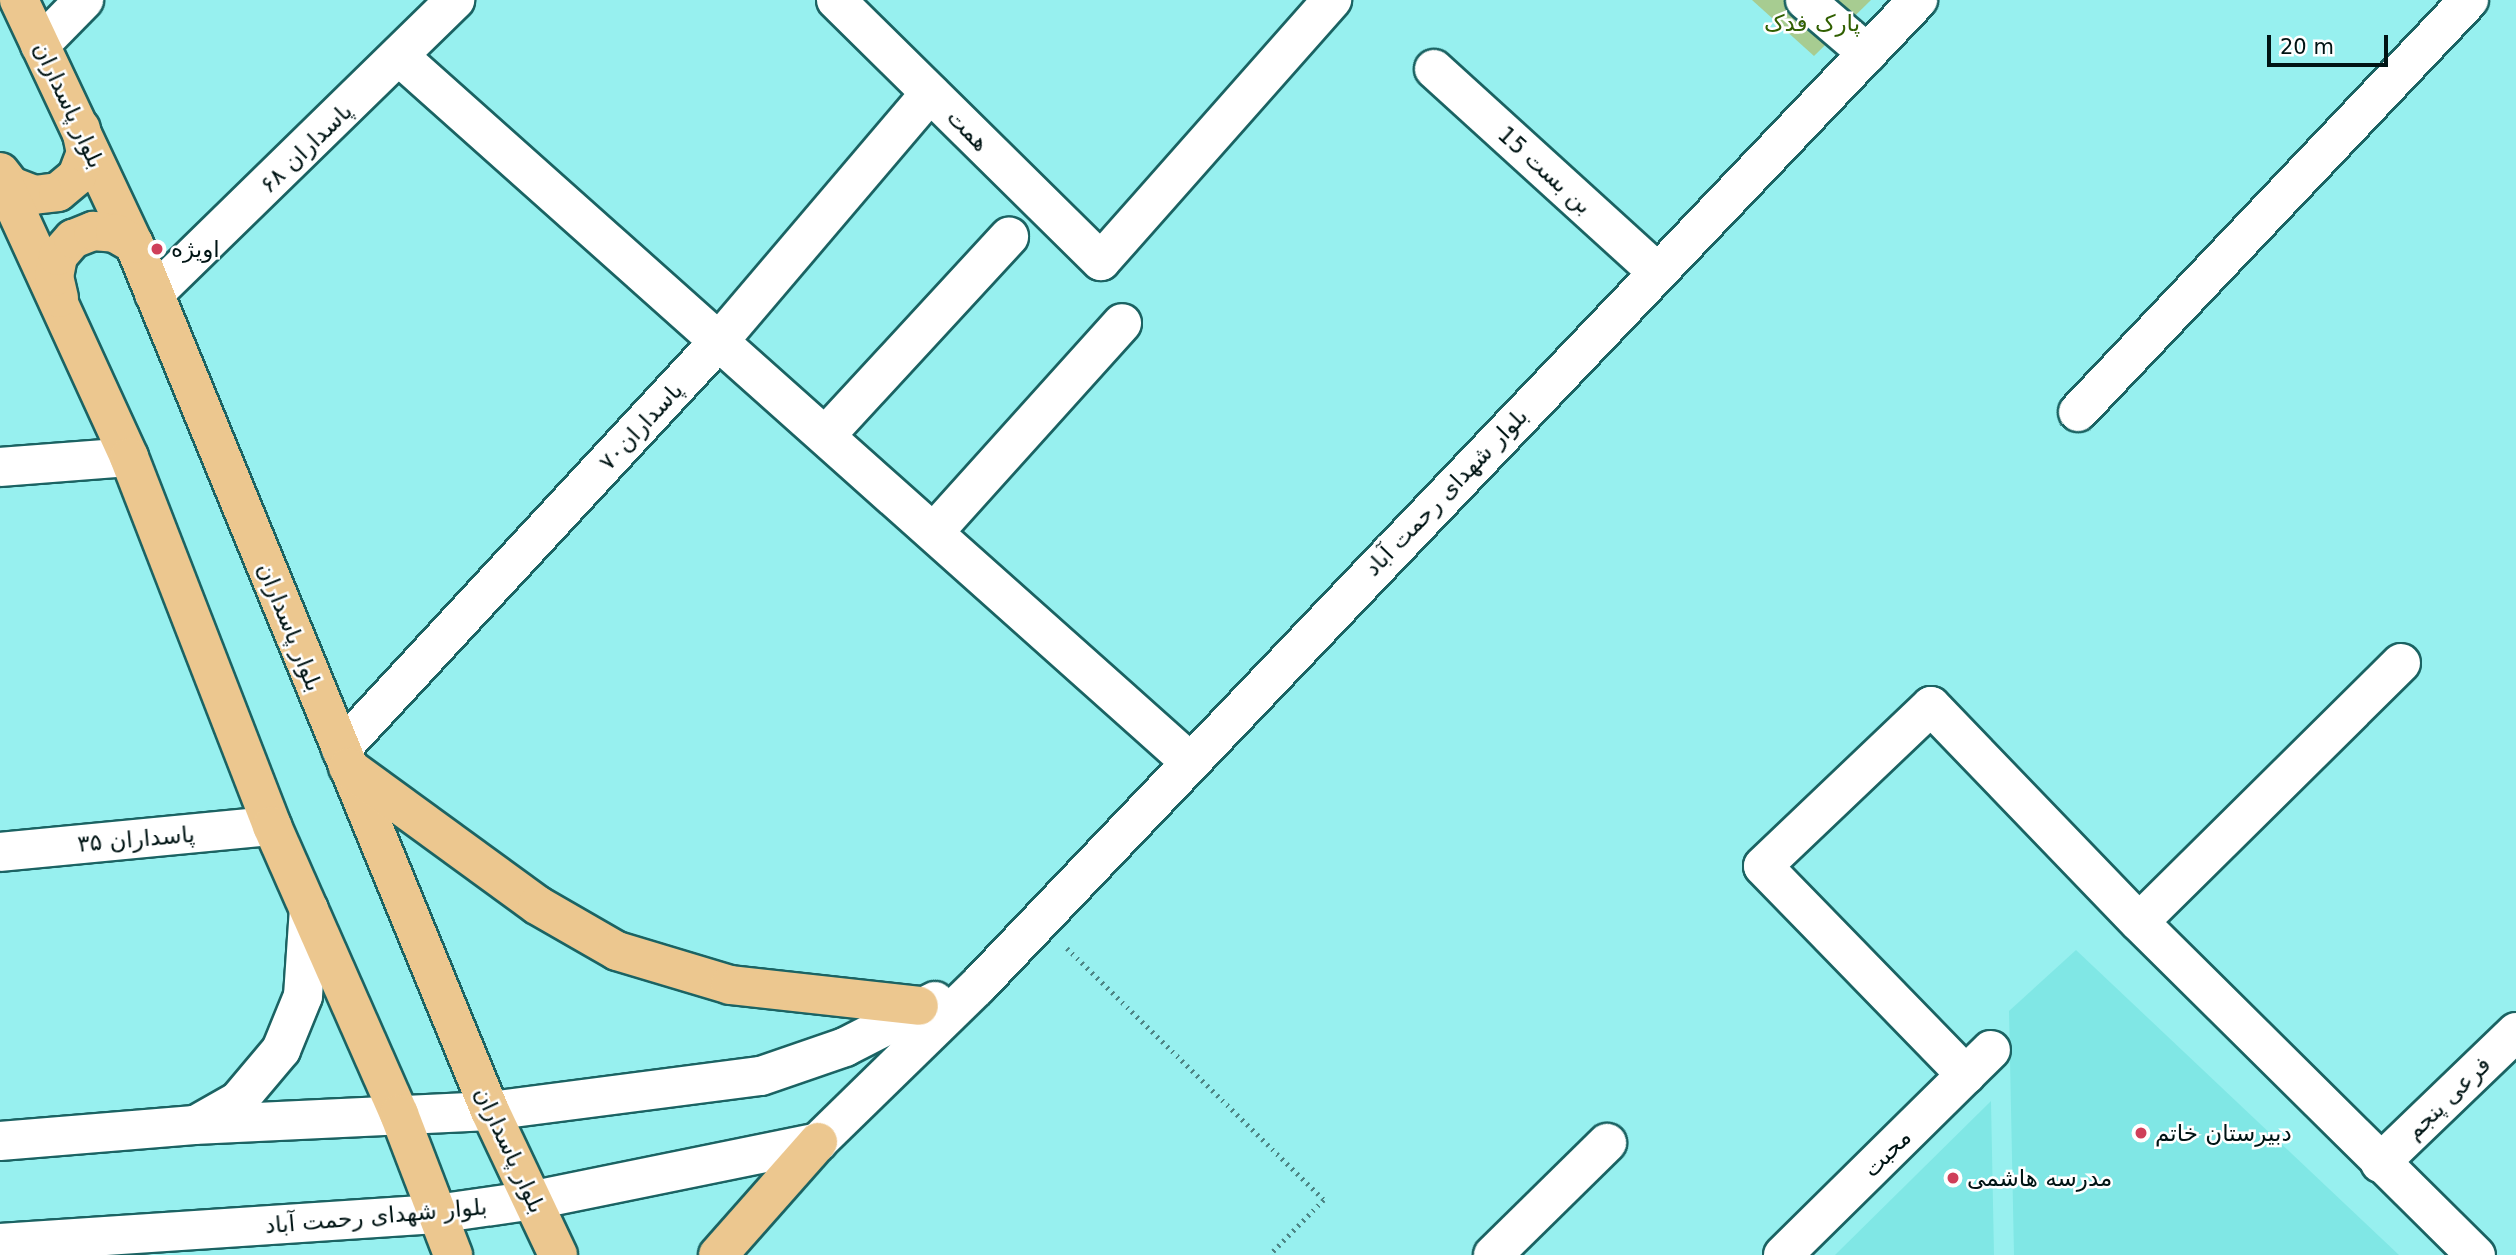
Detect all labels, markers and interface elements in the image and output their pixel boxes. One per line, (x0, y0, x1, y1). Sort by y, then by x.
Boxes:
park label: پارک فدک (1764, 9, 1860, 37)
scale bar (2271, 21, 2392, 65)
text: 20 m (2280, 35, 2334, 59)
street label: بلوار پاسداران (28, 37, 110, 173)
street label: پاسداران ۶۸ (254, 97, 358, 199)
street label: همت (941, 103, 995, 157)
street label: بن بست 15 (1492, 120, 1598, 220)
place label: اویژه (171, 235, 220, 263)
marker: اویژه (149, 241, 165, 257)
street label: پاسداران۷۰ (593, 376, 689, 476)
street label: بلوار شهدای رحمت آباد (1359, 402, 1533, 582)
street label: بلوار پاسداران (252, 559, 328, 695)
street label: پاسداران ۳۵ (76, 820, 196, 858)
street label: فرعی پنجم (2400, 1051, 2496, 1145)
street label: بلوار پاسداران (469, 1082, 551, 1218)
place label: دبیرستان خاتم (2155, 1119, 2292, 1147)
street label: محبت (1857, 1123, 1917, 1183)
marker: دبیرستان خاتم (2133, 1125, 2149, 1141)
place label: مدرسه هاشمی (1967, 1164, 2112, 1192)
marker: مدرسه هاشمی (1945, 1170, 1961, 1186)
street label: بلوار شهدای رحمت آباد (264, 1193, 488, 1239)

